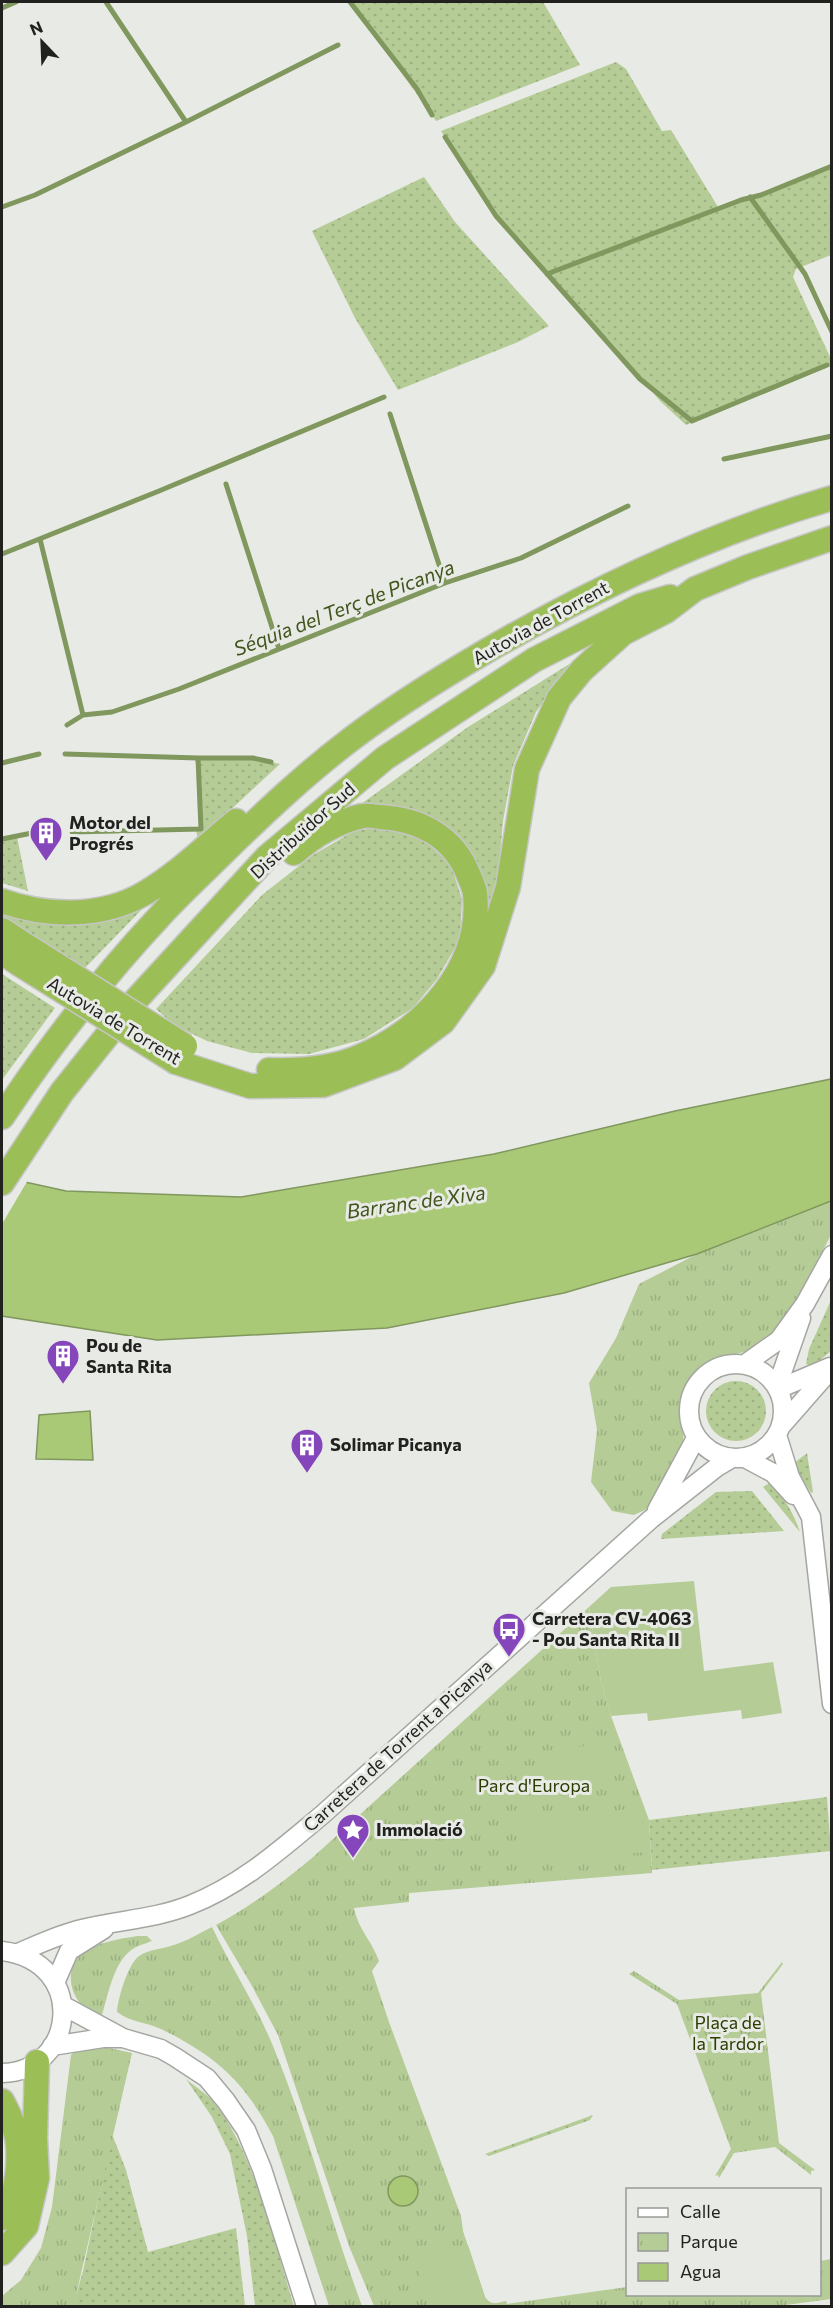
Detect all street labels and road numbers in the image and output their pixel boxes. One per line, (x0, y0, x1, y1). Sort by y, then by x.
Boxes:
street label: Autovia de Torrent (469, 576, 612, 669)
street label: Distribuïdor Sud (245, 777, 359, 883)
street label: Autovia de Torrent (44, 972, 185, 1069)
street label: Carretera de Torrent a Picanya (298, 1655, 496, 1836)

